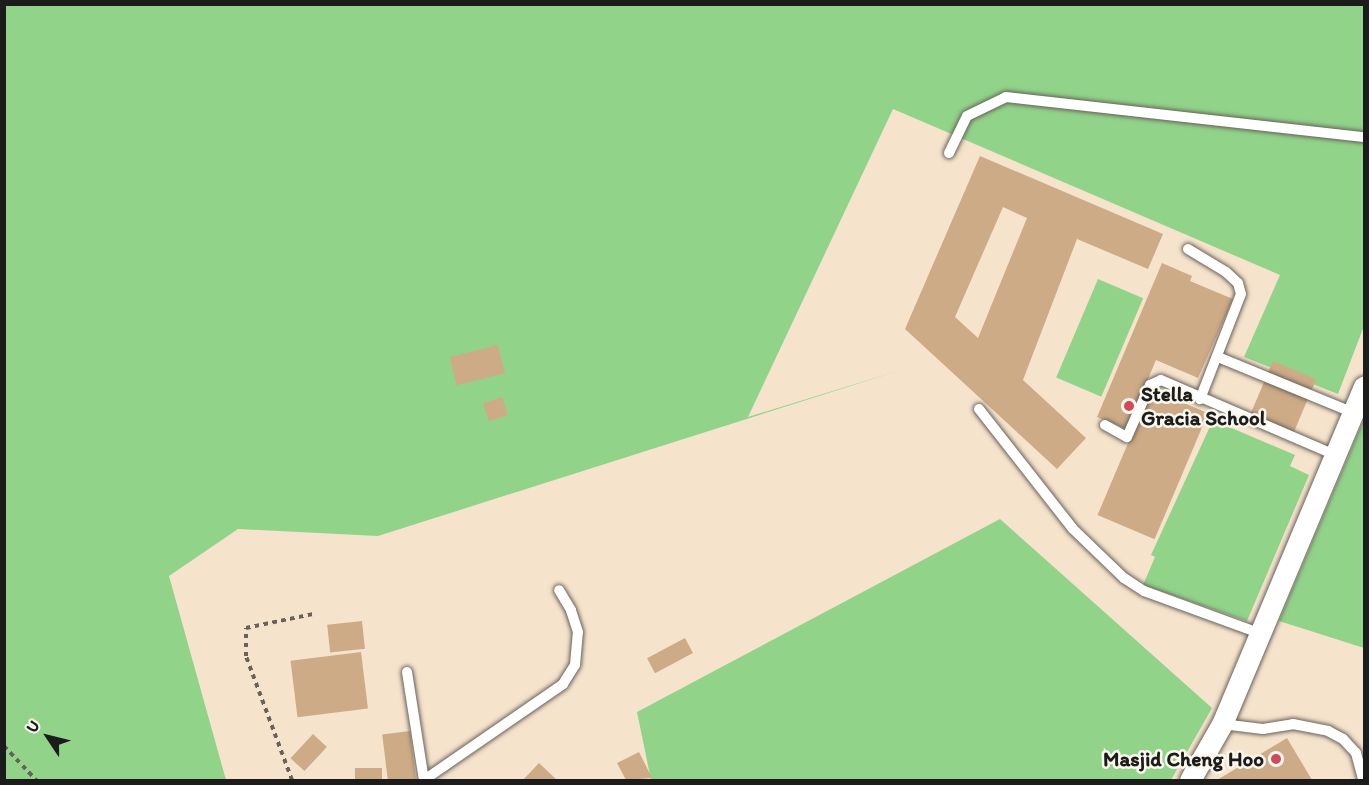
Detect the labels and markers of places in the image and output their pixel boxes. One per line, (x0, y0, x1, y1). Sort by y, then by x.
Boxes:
place label: Stella Gracia School (1141, 381, 1265, 431)
marker: Stella Gracia School (1122, 399, 1136, 413)
place label: Masjid Cheng Hoo (1103, 746, 1264, 772)
marker: Masjid Cheng Hoo (1269, 752, 1283, 766)

